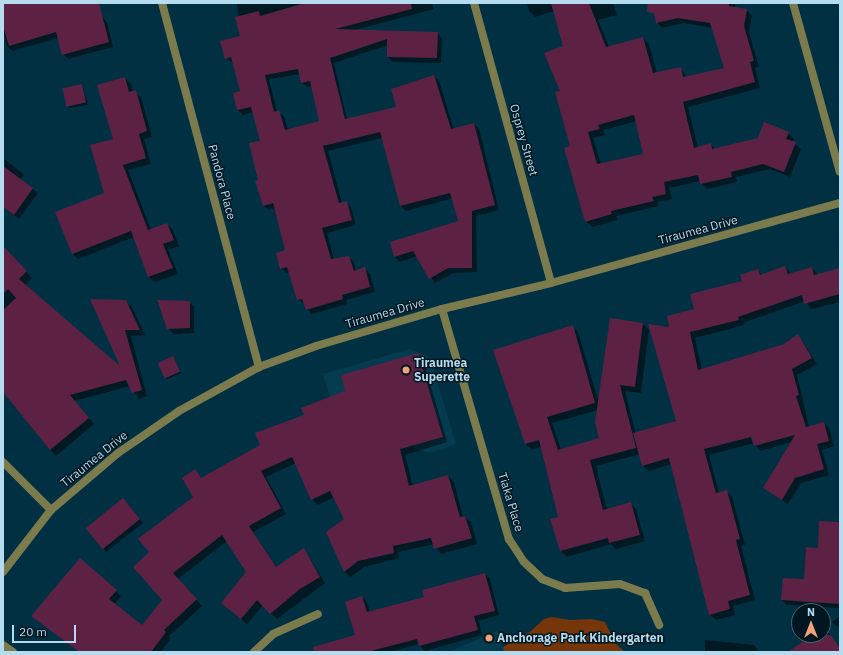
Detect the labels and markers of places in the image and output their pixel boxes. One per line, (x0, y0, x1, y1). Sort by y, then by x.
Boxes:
place label: Tiraumea Superette (414, 356, 470, 384)
marker: Tiraumea Superette (401, 365, 411, 375)
place label: Anchorage Park Kindergarten (497, 631, 664, 645)
marker: Anchorage Park Kindergarten (484, 633, 494, 643)

